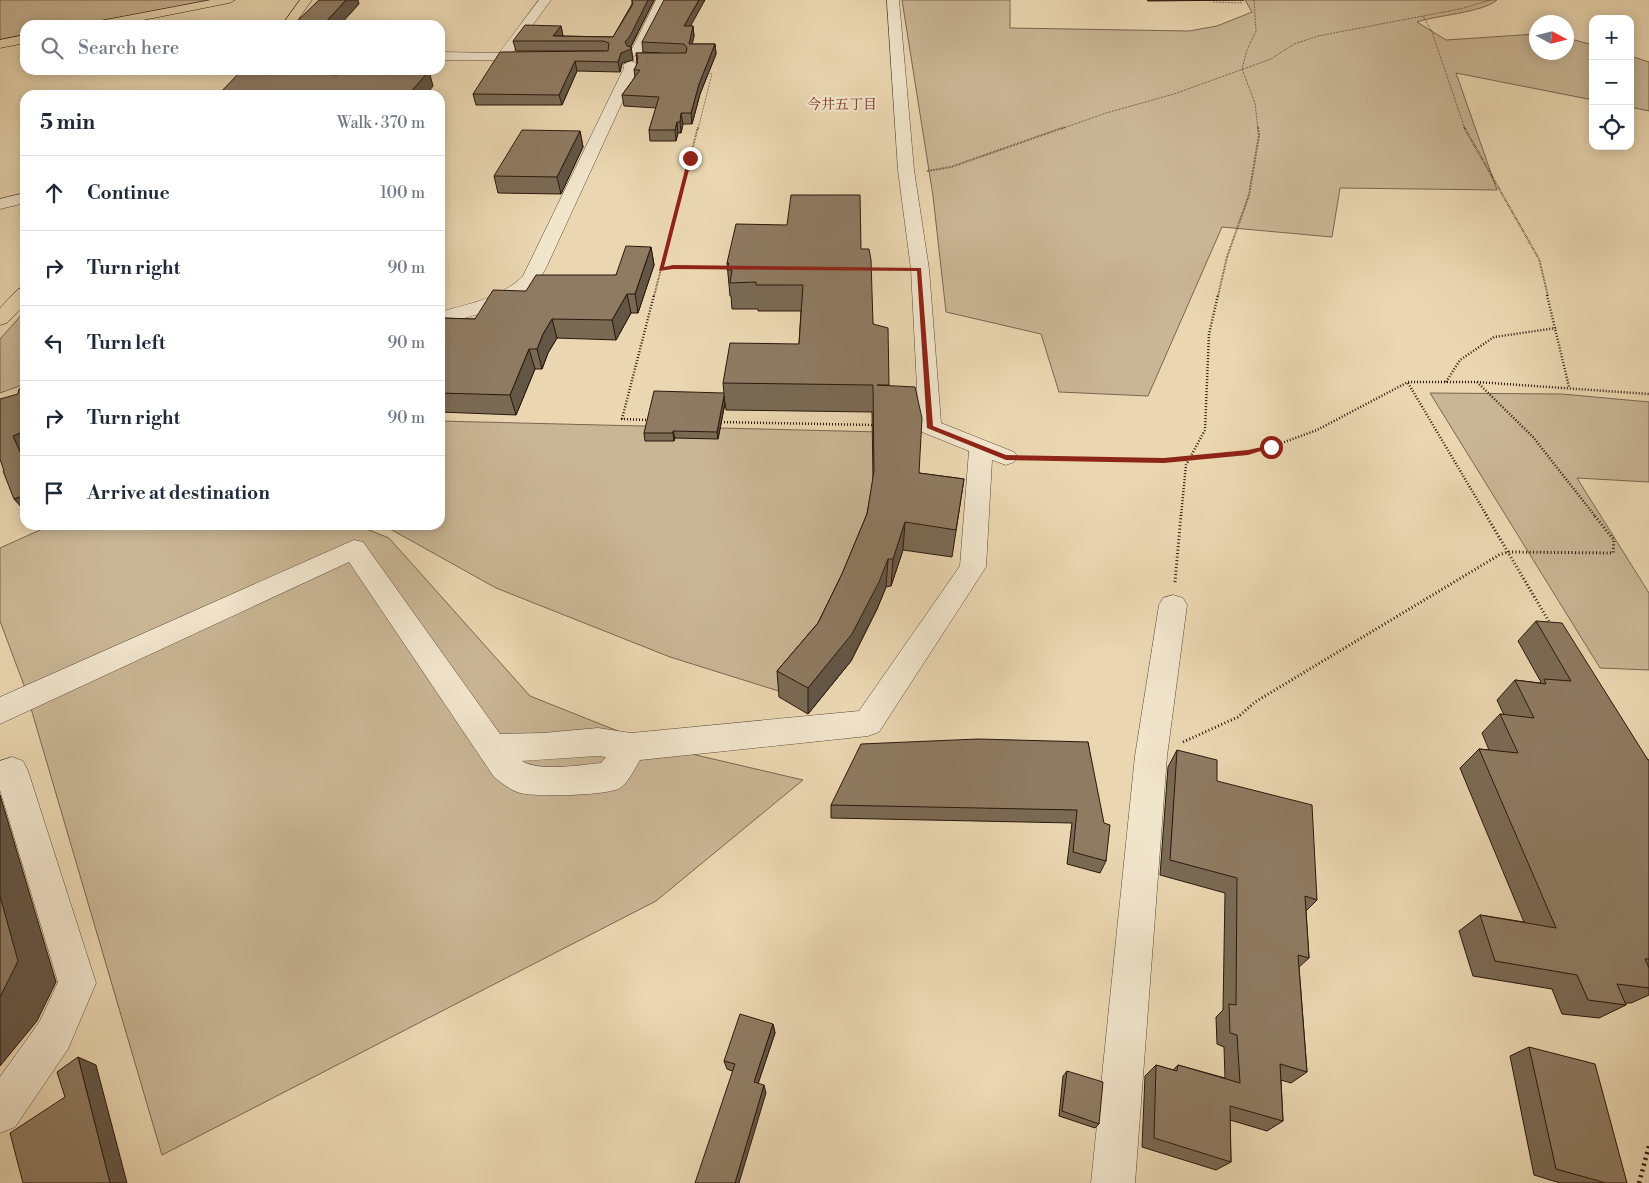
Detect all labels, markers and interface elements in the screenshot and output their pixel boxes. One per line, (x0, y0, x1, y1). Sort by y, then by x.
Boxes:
north arrow (1529, 15, 1574, 60)
map controls (1589, 15, 1634, 150)
button: + (1589, 15, 1634, 60)
search box (20, 20, 445, 75)
icon: search (38, 34, 66, 62)
text: Search here (78, 36, 179, 60)
button: − (1589, 60, 1634, 105)
district label: 今井五丁目 (807, 96, 877, 114)
button: locate (1589, 105, 1634, 150)
text: 5 min (40, 110, 95, 136)
text: Walk · 370 m (337, 113, 425, 133)
route end (679, 147, 702, 170)
icon: ahead (40, 179, 68, 207)
text: Continue (87, 181, 170, 205)
text: 100 m (380, 183, 425, 203)
icon: right (40, 254, 68, 282)
text: Turn right (87, 256, 180, 280)
text: 90 m (387, 258, 425, 278)
icon: left (40, 329, 68, 357)
text: Turn left (87, 331, 166, 355)
text: 90 m (387, 333, 425, 353)
icon: right (40, 404, 68, 432)
text: Turn right (87, 406, 180, 430)
text: 90 m (387, 408, 425, 428)
route start (1260, 436, 1283, 459)
icon: arrive (40, 479, 68, 507)
text: Arrive at destination (87, 481, 270, 505)

